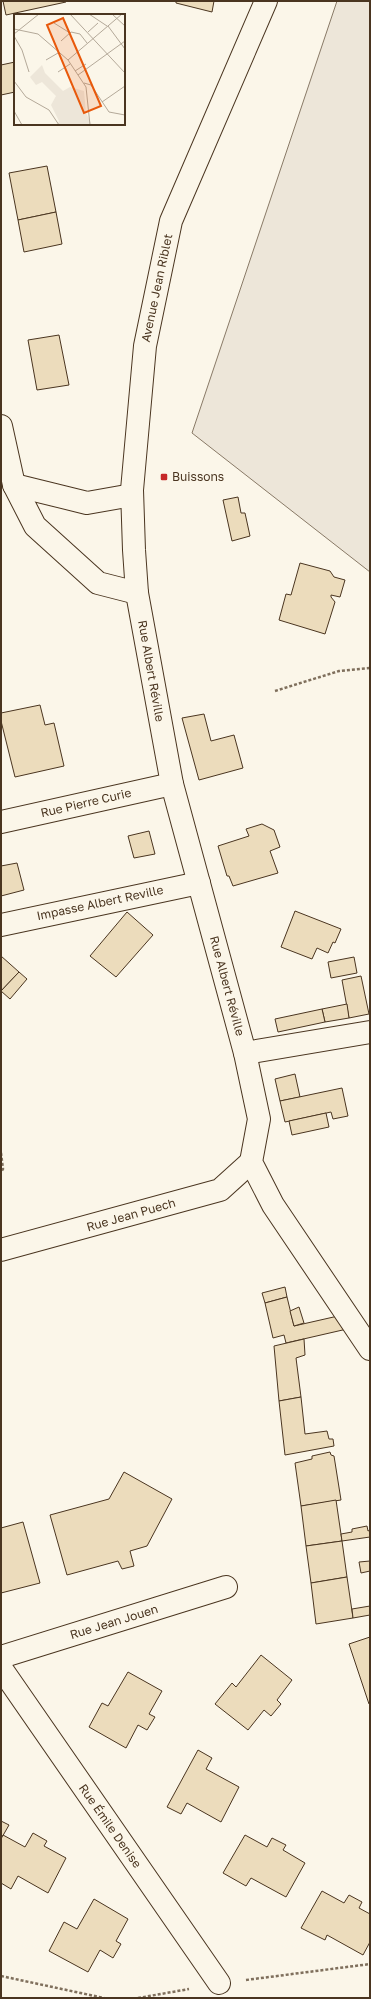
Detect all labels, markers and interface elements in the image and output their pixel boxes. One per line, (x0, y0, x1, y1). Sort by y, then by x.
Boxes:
inset map (14, 14, 125, 125)
street label: Avenue Jean Riblet (138, 232, 175, 343)
place label: Buissons (172, 469, 224, 484)
marker: Buissons (159, 472, 169, 482)
street label: Rue Albert Réville (135, 619, 168, 723)
street label: Rue Pierre Curie (39, 785, 133, 820)
street label: Impasse Albert Reville (35, 882, 165, 923)
street label: Rue Albert Réville (207, 934, 248, 1038)
street label: Rue Jean Puech (85, 1195, 177, 1234)
street label: Rue Jean Jouen (68, 1601, 160, 1642)
street label: Rue Émile Denise (76, 1781, 145, 1871)

